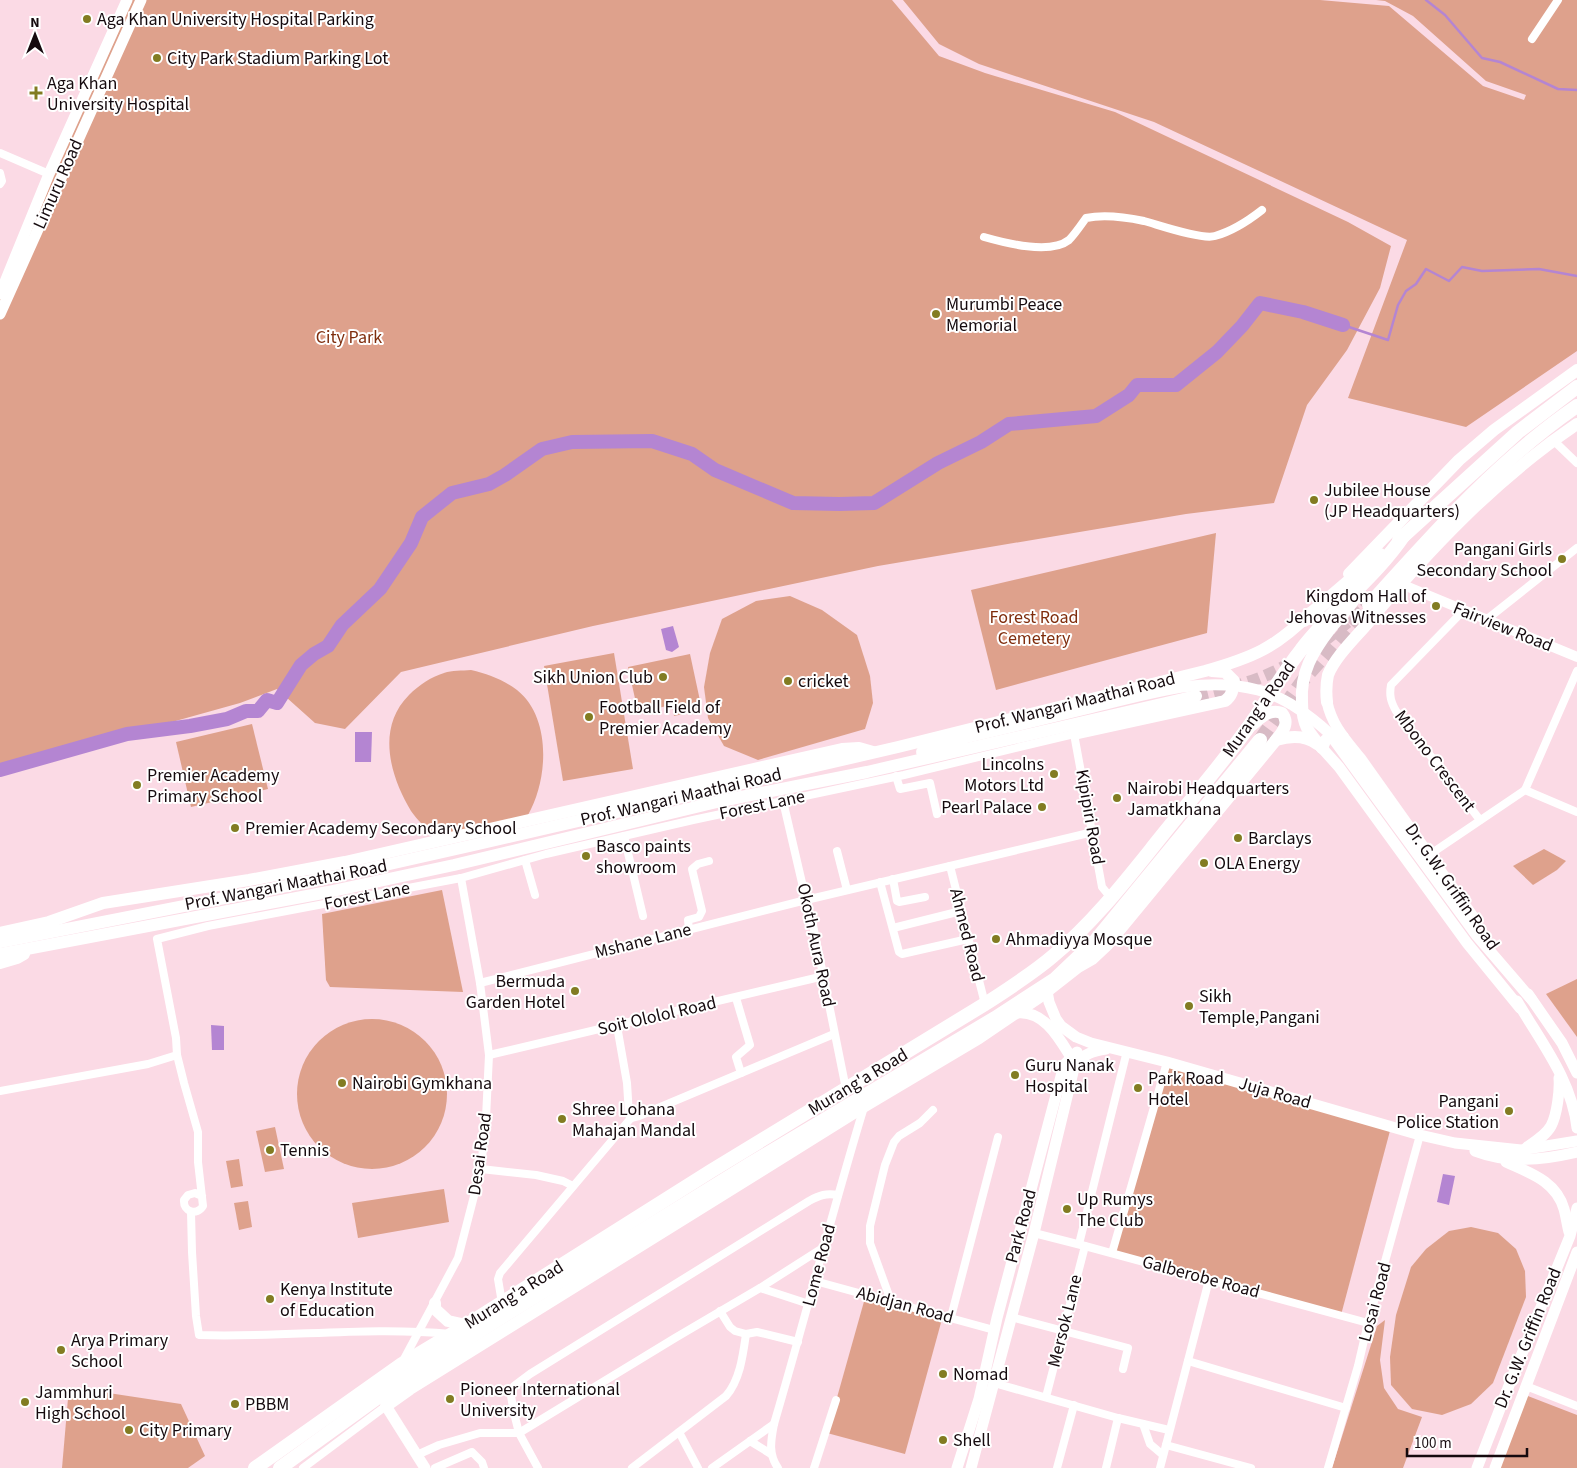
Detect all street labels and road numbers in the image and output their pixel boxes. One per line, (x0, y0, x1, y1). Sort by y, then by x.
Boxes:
street label: Limuru Road (27, 135, 89, 233)
street label: Fairview Road (1449, 596, 1557, 658)
street label: Murang'a Road (1217, 656, 1301, 762)
street label: Prof. Wangari Maathai Road (972, 666, 1178, 740)
street label: Mbono Crescent (1388, 705, 1482, 817)
street label: Prof. Wangari Maathai Road (578, 762, 784, 832)
street label: Kipipiri Road (1069, 767, 1111, 867)
street label: Forest Lane (717, 784, 807, 826)
street label: Dr. G.W. Griffin Road (1399, 819, 1505, 955)
street label: Prof. Wangari Maathai Road (183, 853, 389, 917)
street label: Forest Lane (322, 875, 412, 917)
street label: Okoth Aura Road (791, 881, 841, 1009)
street label: Ahmed Road (943, 886, 991, 984)
street label: Mshane Lane (592, 917, 694, 965)
street label: Soit Ololol Road (595, 990, 719, 1042)
street label: Murang'a Road (803, 1042, 913, 1122)
street label: Juja Road (1236, 1071, 1314, 1115)
street label: Desai Road (462, 1111, 498, 1197)
street label: Park Road (999, 1186, 1043, 1266)
street label: Lome Road (796, 1221, 842, 1309)
street label: Galberobe Road (1140, 1249, 1262, 1305)
street label: Murang'a Road (460, 1255, 568, 1335)
street label: Losai Road (1352, 1259, 1398, 1345)
street label: Dr. G.W. Griffin Road (1488, 1264, 1568, 1412)
street label: Mersok Lane (1041, 1272, 1089, 1370)
street label: Abidjan Road (854, 1280, 956, 1330)

